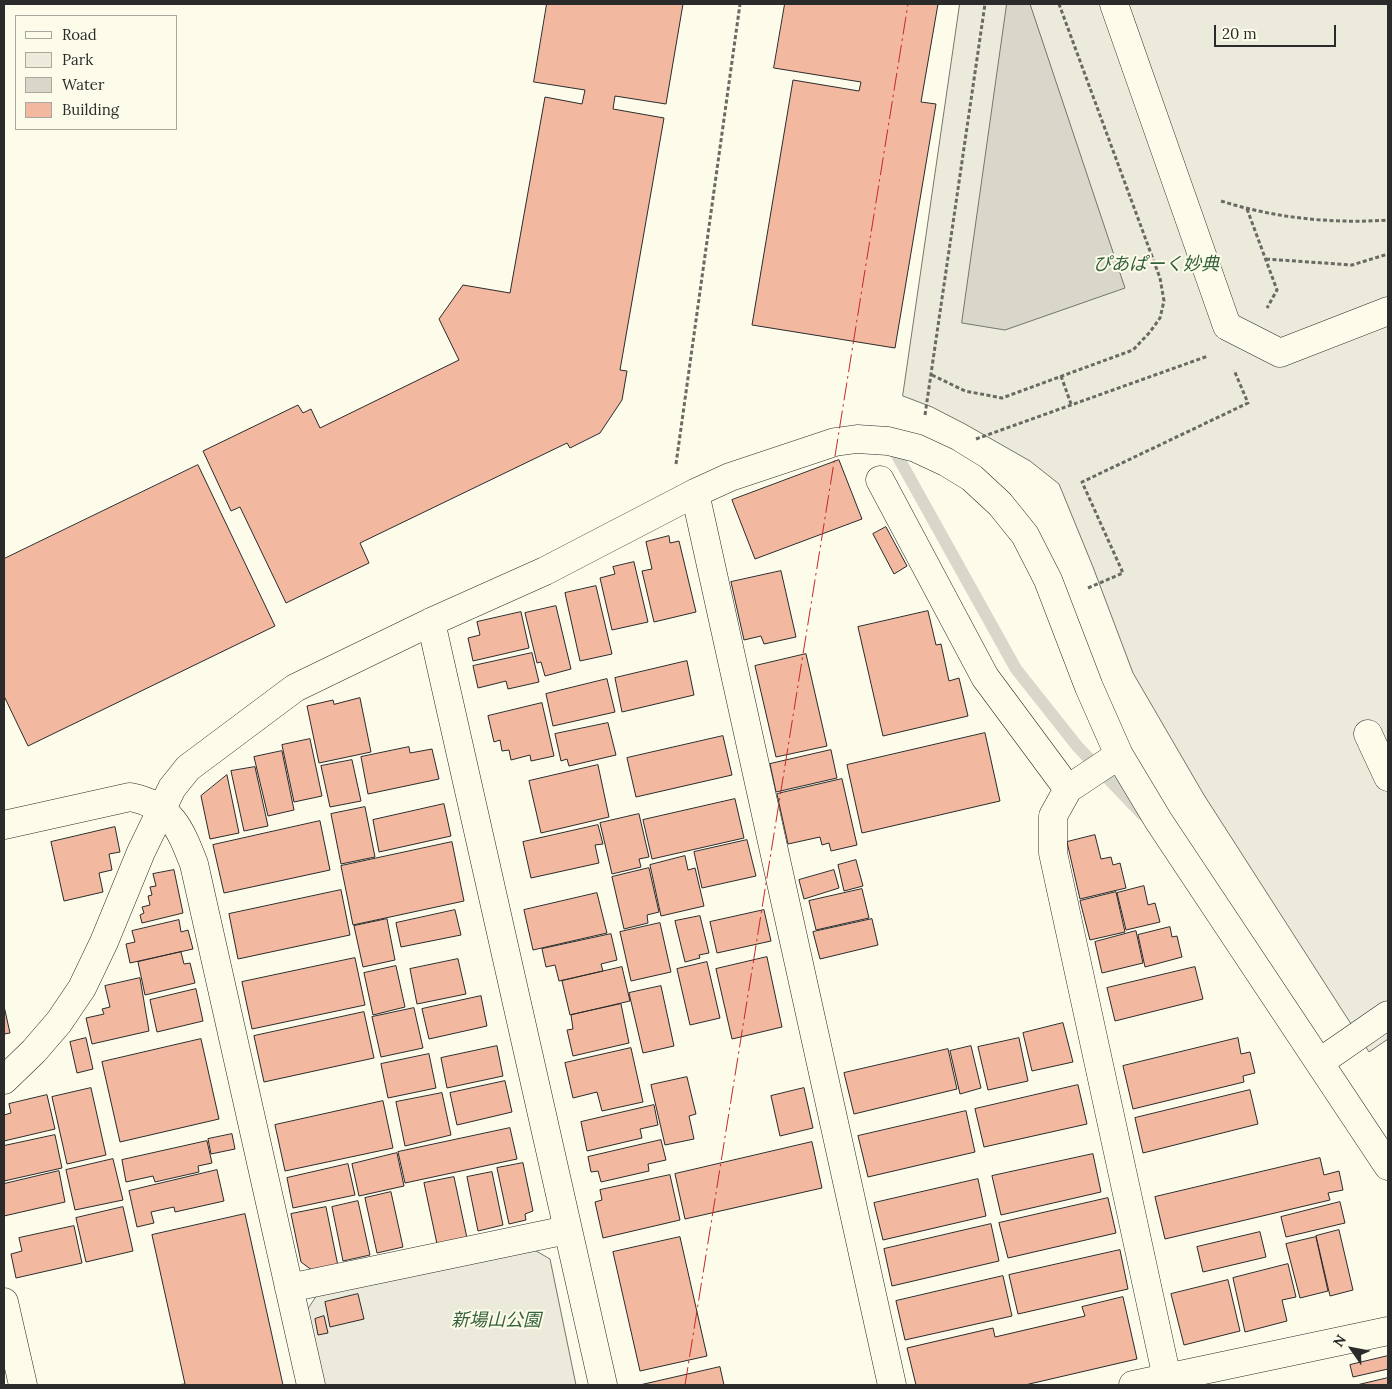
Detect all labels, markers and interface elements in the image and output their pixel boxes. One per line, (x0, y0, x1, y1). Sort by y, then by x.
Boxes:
legend (15, 15, 178, 130)
scale bar (1217, 15, 1340, 47)
text: 20 m (1222, 24, 1257, 43)
text: Road (62, 25, 97, 44)
text: Park (62, 50, 93, 69)
text: Water (62, 75, 104, 94)
text: Building (62, 100, 119, 119)
park label: ぴあぱーく妙典 (1093, 254, 1219, 276)
park label: 新場山公園 (451, 1310, 541, 1332)
north arrow (1327, 1324, 1377, 1374)
text: N (1329, 1331, 1350, 1350)

